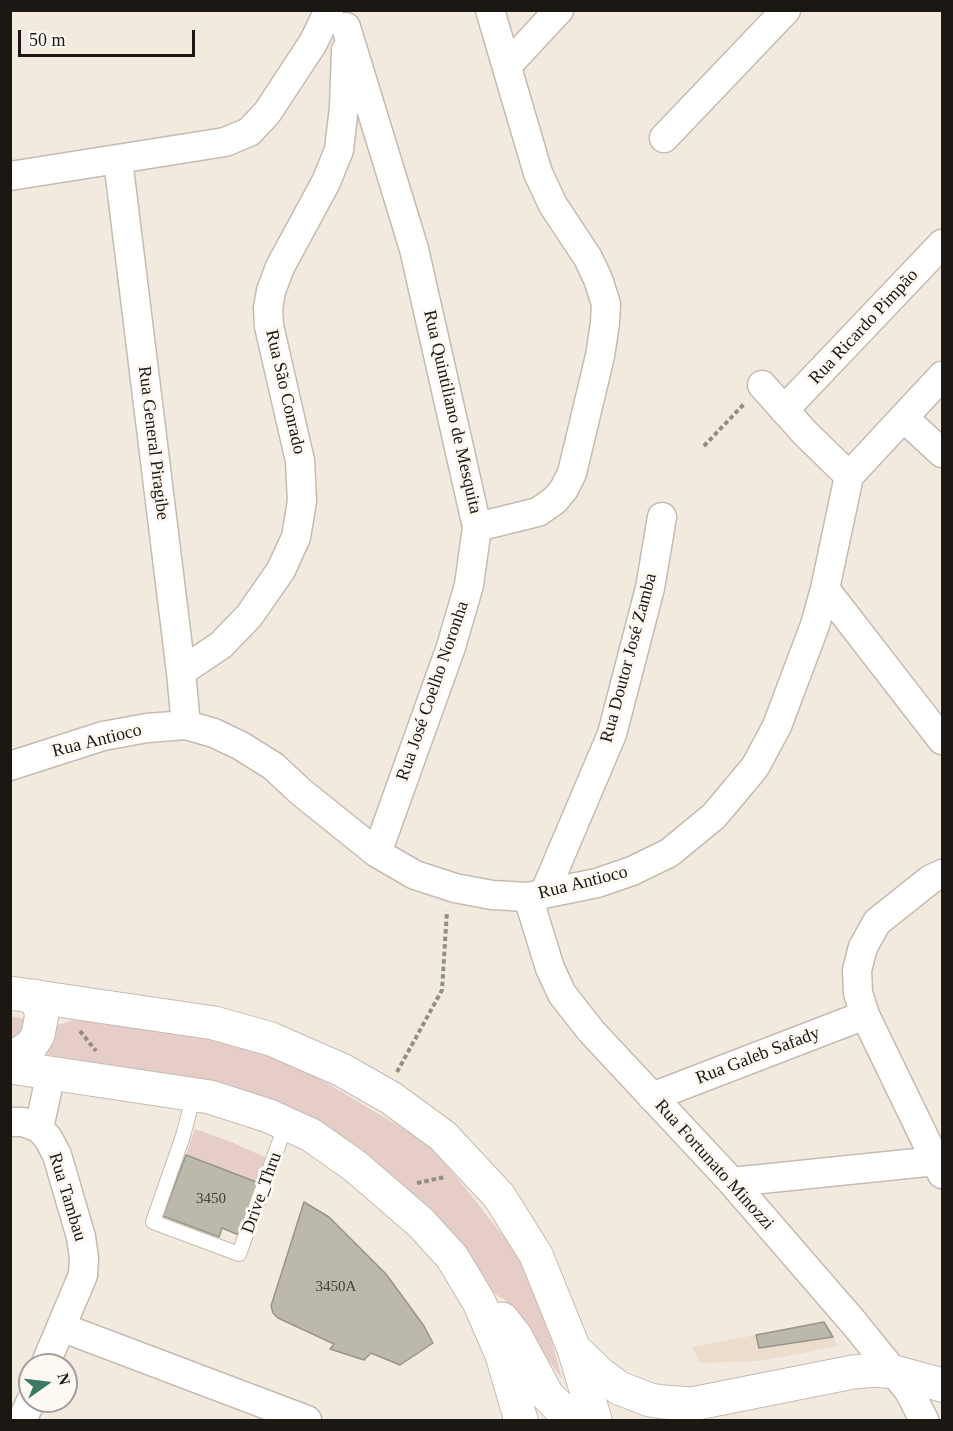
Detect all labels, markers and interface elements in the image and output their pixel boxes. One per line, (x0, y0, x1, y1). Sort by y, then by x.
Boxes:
scale bar (21, 18, 198, 56)
text: 50 m (29, 30, 66, 50)
street label: Rua Ricardo Pimpão (805, 265, 923, 389)
street label: Rua Quintiliano de Mesquita (418, 308, 486, 516)
street label: Rua São Conrado (260, 328, 310, 456)
street label: Rua General Piragibe (133, 365, 173, 521)
street label: Rua Doutor José Zamba (596, 571, 662, 745)
street label: Rua José Coelho Noronha (392, 598, 474, 784)
street label: Rua Antioco (50, 719, 144, 763)
street label: Rua Antioco (536, 861, 630, 905)
street label: Rua Galeb Safady (693, 1022, 823, 1090)
street label: Rua Fortunato Minozzi (650, 1095, 778, 1235)
street label: Drive_Thru (237, 1149, 287, 1237)
street label: Rua Tambau (43, 1150, 91, 1244)
house number: 3450 (196, 1190, 226, 1208)
house number: 3450A (316, 1278, 356, 1296)
north arrow (18, 1353, 78, 1413)
text: N (54, 1371, 74, 1387)

